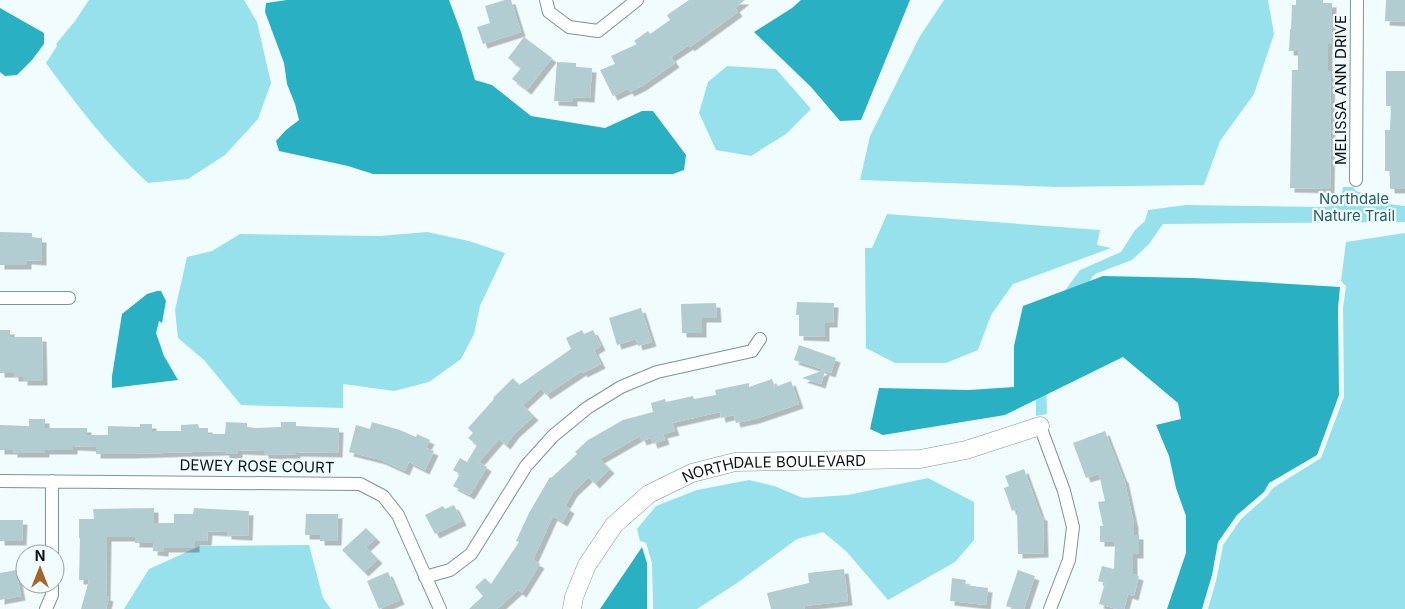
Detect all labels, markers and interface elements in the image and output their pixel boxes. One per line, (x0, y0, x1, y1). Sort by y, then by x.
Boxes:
street label: MELISSA ANN DRIVE (1331, 15, 1350, 165)
park label: Northdale Nature Trail (1313, 189, 1395, 225)
street label: NORTHDALE BOULEVARD (678, 450, 866, 486)
street label: DEWEY ROSE COURT (179, 455, 335, 477)
north arrow (15, 544, 65, 594)
text: N (35, 547, 45, 564)

